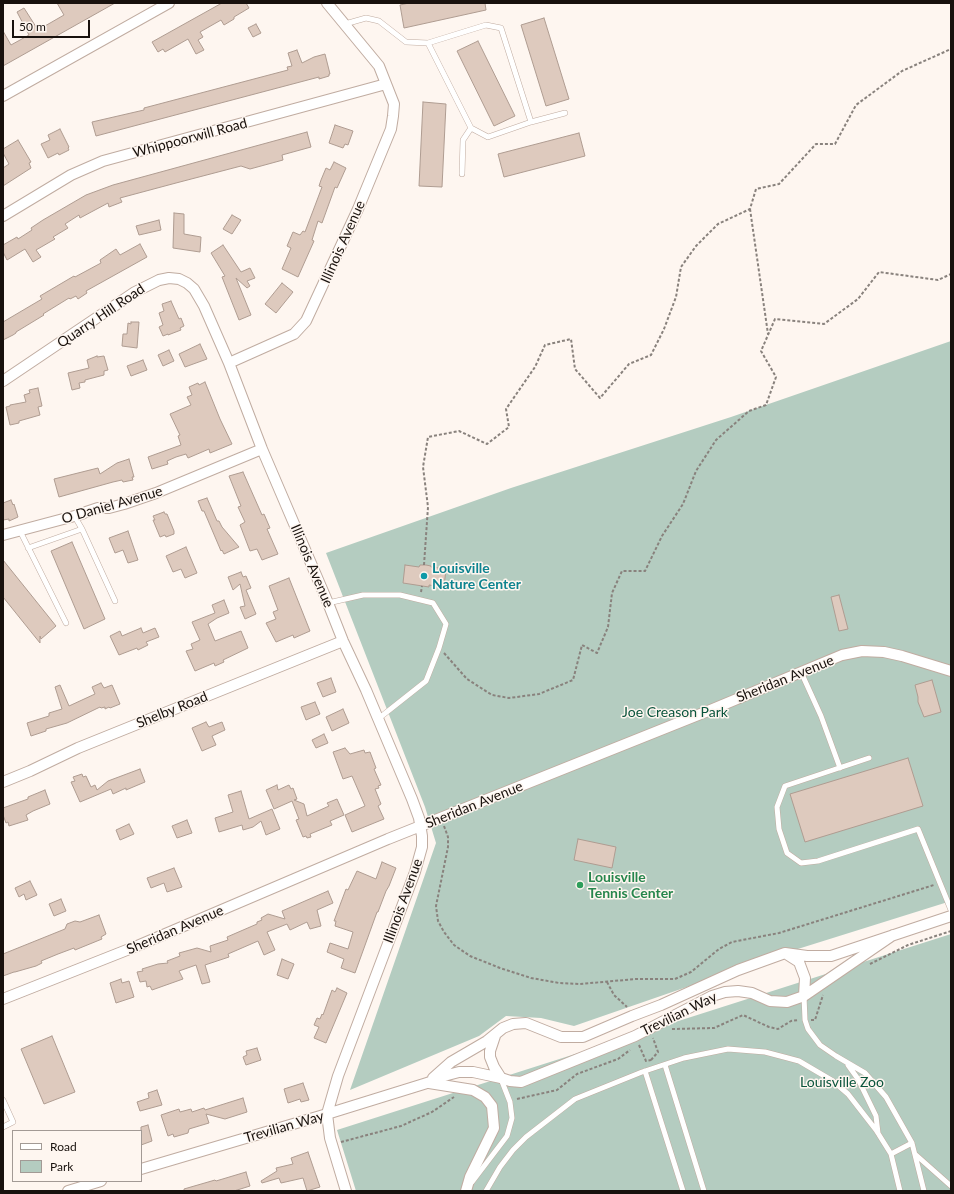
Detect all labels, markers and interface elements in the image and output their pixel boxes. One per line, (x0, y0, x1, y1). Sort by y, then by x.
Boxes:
scale bar (14, 12, 92, 38)
text: 50 m (19, 19, 46, 34)
street label: Whippoorwill Road (131, 115, 249, 161)
street label: Illinois Avenue (317, 198, 369, 286)
street label: Quarry Hill Road (54, 281, 148, 351)
street label: O Daniel Avenue (60, 483, 164, 527)
street label: Illinois Avenue (287, 522, 337, 610)
place label: Louisville Nature Center (432, 560, 521, 592)
marker: Louisville Nature Center (419, 571, 429, 581)
street label: Sheridan Avenue (734, 652, 836, 706)
street label: Shelby Road (134, 688, 210, 732)
park label: Joe Creason Park (622, 704, 728, 720)
street label: Sheridan Avenue (423, 778, 525, 832)
street label: Illinois Avenue (380, 856, 426, 946)
place label: Louisville Tennis Center (588, 869, 673, 902)
marker: Louisville Tennis Center (575, 880, 585, 890)
street label: Sheridan Avenue (124, 902, 226, 958)
street label: Trevilian Way (638, 988, 720, 1040)
park label: Louisville Zoo (800, 1074, 884, 1090)
street label: Trevilian Way (242, 1108, 326, 1146)
legend (12, 1130, 142, 1182)
text: Road (50, 1139, 77, 1154)
text: Park (50, 1159, 73, 1174)

